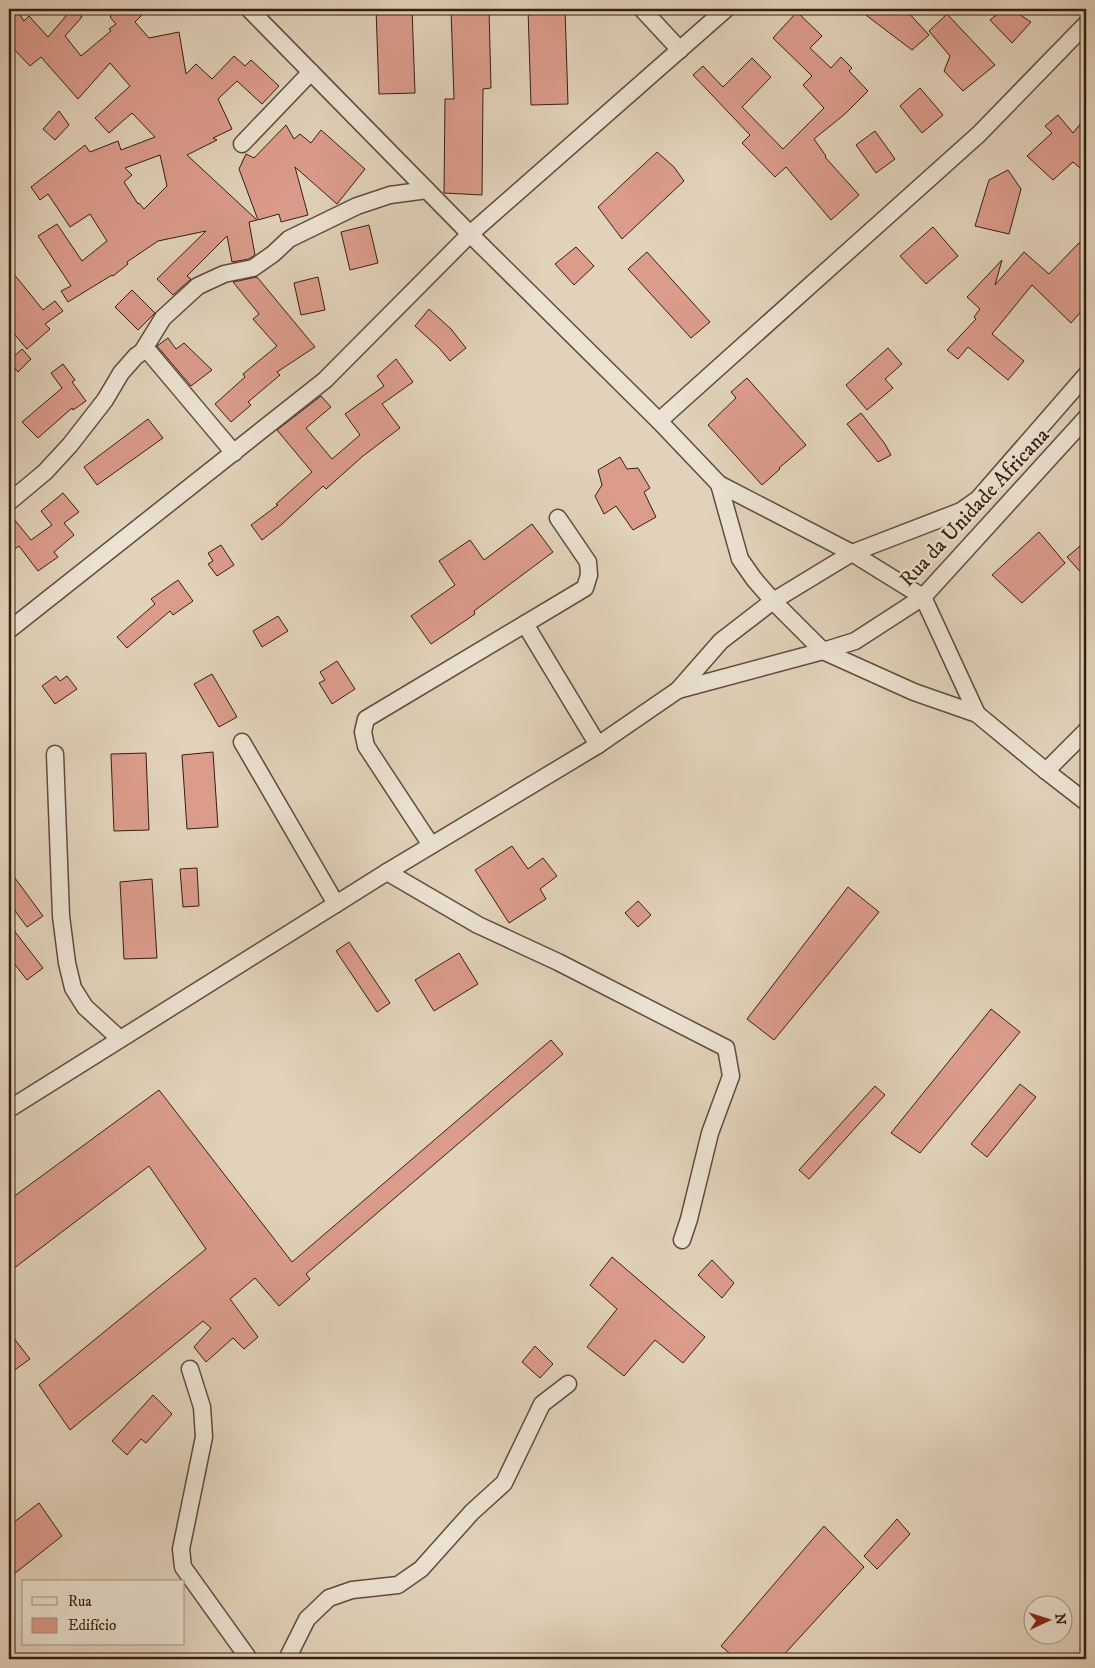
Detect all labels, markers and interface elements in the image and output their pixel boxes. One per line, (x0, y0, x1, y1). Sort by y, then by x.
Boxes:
street label: Rua da Unidade Africana (894, 423, 1055, 593)
legend (22, 1580, 185, 1646)
text: Rua (68, 1592, 92, 1611)
north arrow (1022, 1596, 1072, 1646)
text: N (1051, 1613, 1069, 1626)
text: Edifício (68, 1616, 116, 1635)

